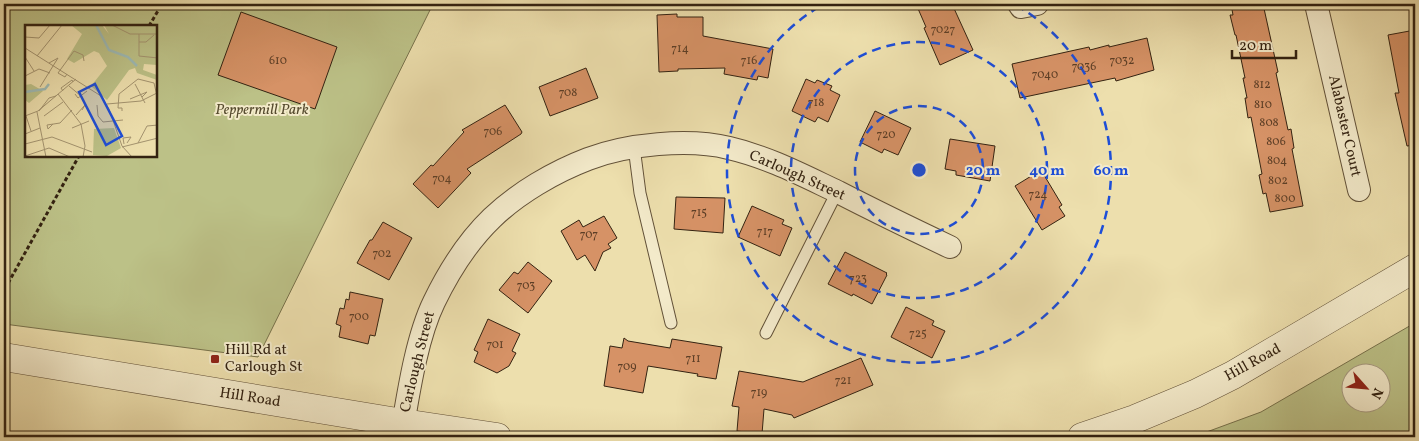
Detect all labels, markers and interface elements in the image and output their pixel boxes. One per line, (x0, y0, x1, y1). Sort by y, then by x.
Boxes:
house number: 7027 (931, 22, 955, 38)
inset map (25, 25, 158, 158)
scale bar (1232, 28, 1295, 60)
text: 20 m (1239, 36, 1272, 57)
house number: 714 (671, 41, 689, 57)
house number: 610 (269, 53, 287, 69)
house number: 716 (741, 53, 757, 69)
house number: 7032 (1110, 53, 1134, 69)
house number: 7036 (1072, 59, 1096, 75)
house number: 7040 (1032, 67, 1058, 83)
street label: Alabaster Court (1322, 73, 1366, 179)
house number: 812 (1253, 77, 1271, 93)
house number: 708 (559, 85, 577, 101)
house number: 718 (808, 95, 824, 111)
house number: 810 (1254, 97, 1272, 113)
park label: Peppermill Park (215, 100, 309, 121)
house number: 808 (1259, 115, 1279, 131)
house number: 706 (484, 124, 502, 140)
house number: 720 (876, 127, 896, 143)
house number: 806 (1266, 134, 1286, 150)
street label: Carlough Street (745, 145, 849, 207)
house number: 804 (1267, 153, 1287, 169)
centre of rings (910, 161, 928, 179)
text: 20 m (966, 161, 1001, 182)
text: 40 m (1029, 161, 1065, 182)
text: 60 m (1094, 161, 1129, 182)
house number: 704 (432, 171, 452, 187)
house number: 802 (1268, 173, 1288, 189)
house number: 724 (1029, 187, 1047, 203)
house number: 800 (1275, 191, 1295, 207)
house number: 715 (691, 205, 707, 221)
house number: 717 (757, 224, 773, 240)
house number: 707 (580, 227, 598, 243)
house number: 702 (373, 246, 392, 262)
house number: 723 (849, 271, 867, 287)
house number: 703 (517, 278, 535, 294)
house number: 700 (349, 309, 369, 325)
street label: Carlough Street (395, 309, 441, 415)
house number: 725 (909, 326, 927, 342)
house number: 701 (486, 337, 504, 353)
street label: Hill Road (1221, 339, 1285, 387)
place label: Hill Rd at Carlough St (225, 340, 303, 378)
house number: 711 (685, 351, 701, 367)
marker: Hill Rd at Carlough St (209, 353, 221, 365)
house number: 709 (618, 359, 636, 375)
north arrow (1342, 364, 1392, 414)
house number: 721 (835, 373, 851, 389)
street label: Hill Road (218, 383, 282, 413)
text: N (1365, 384, 1387, 402)
house number: 719 (751, 385, 767, 401)

